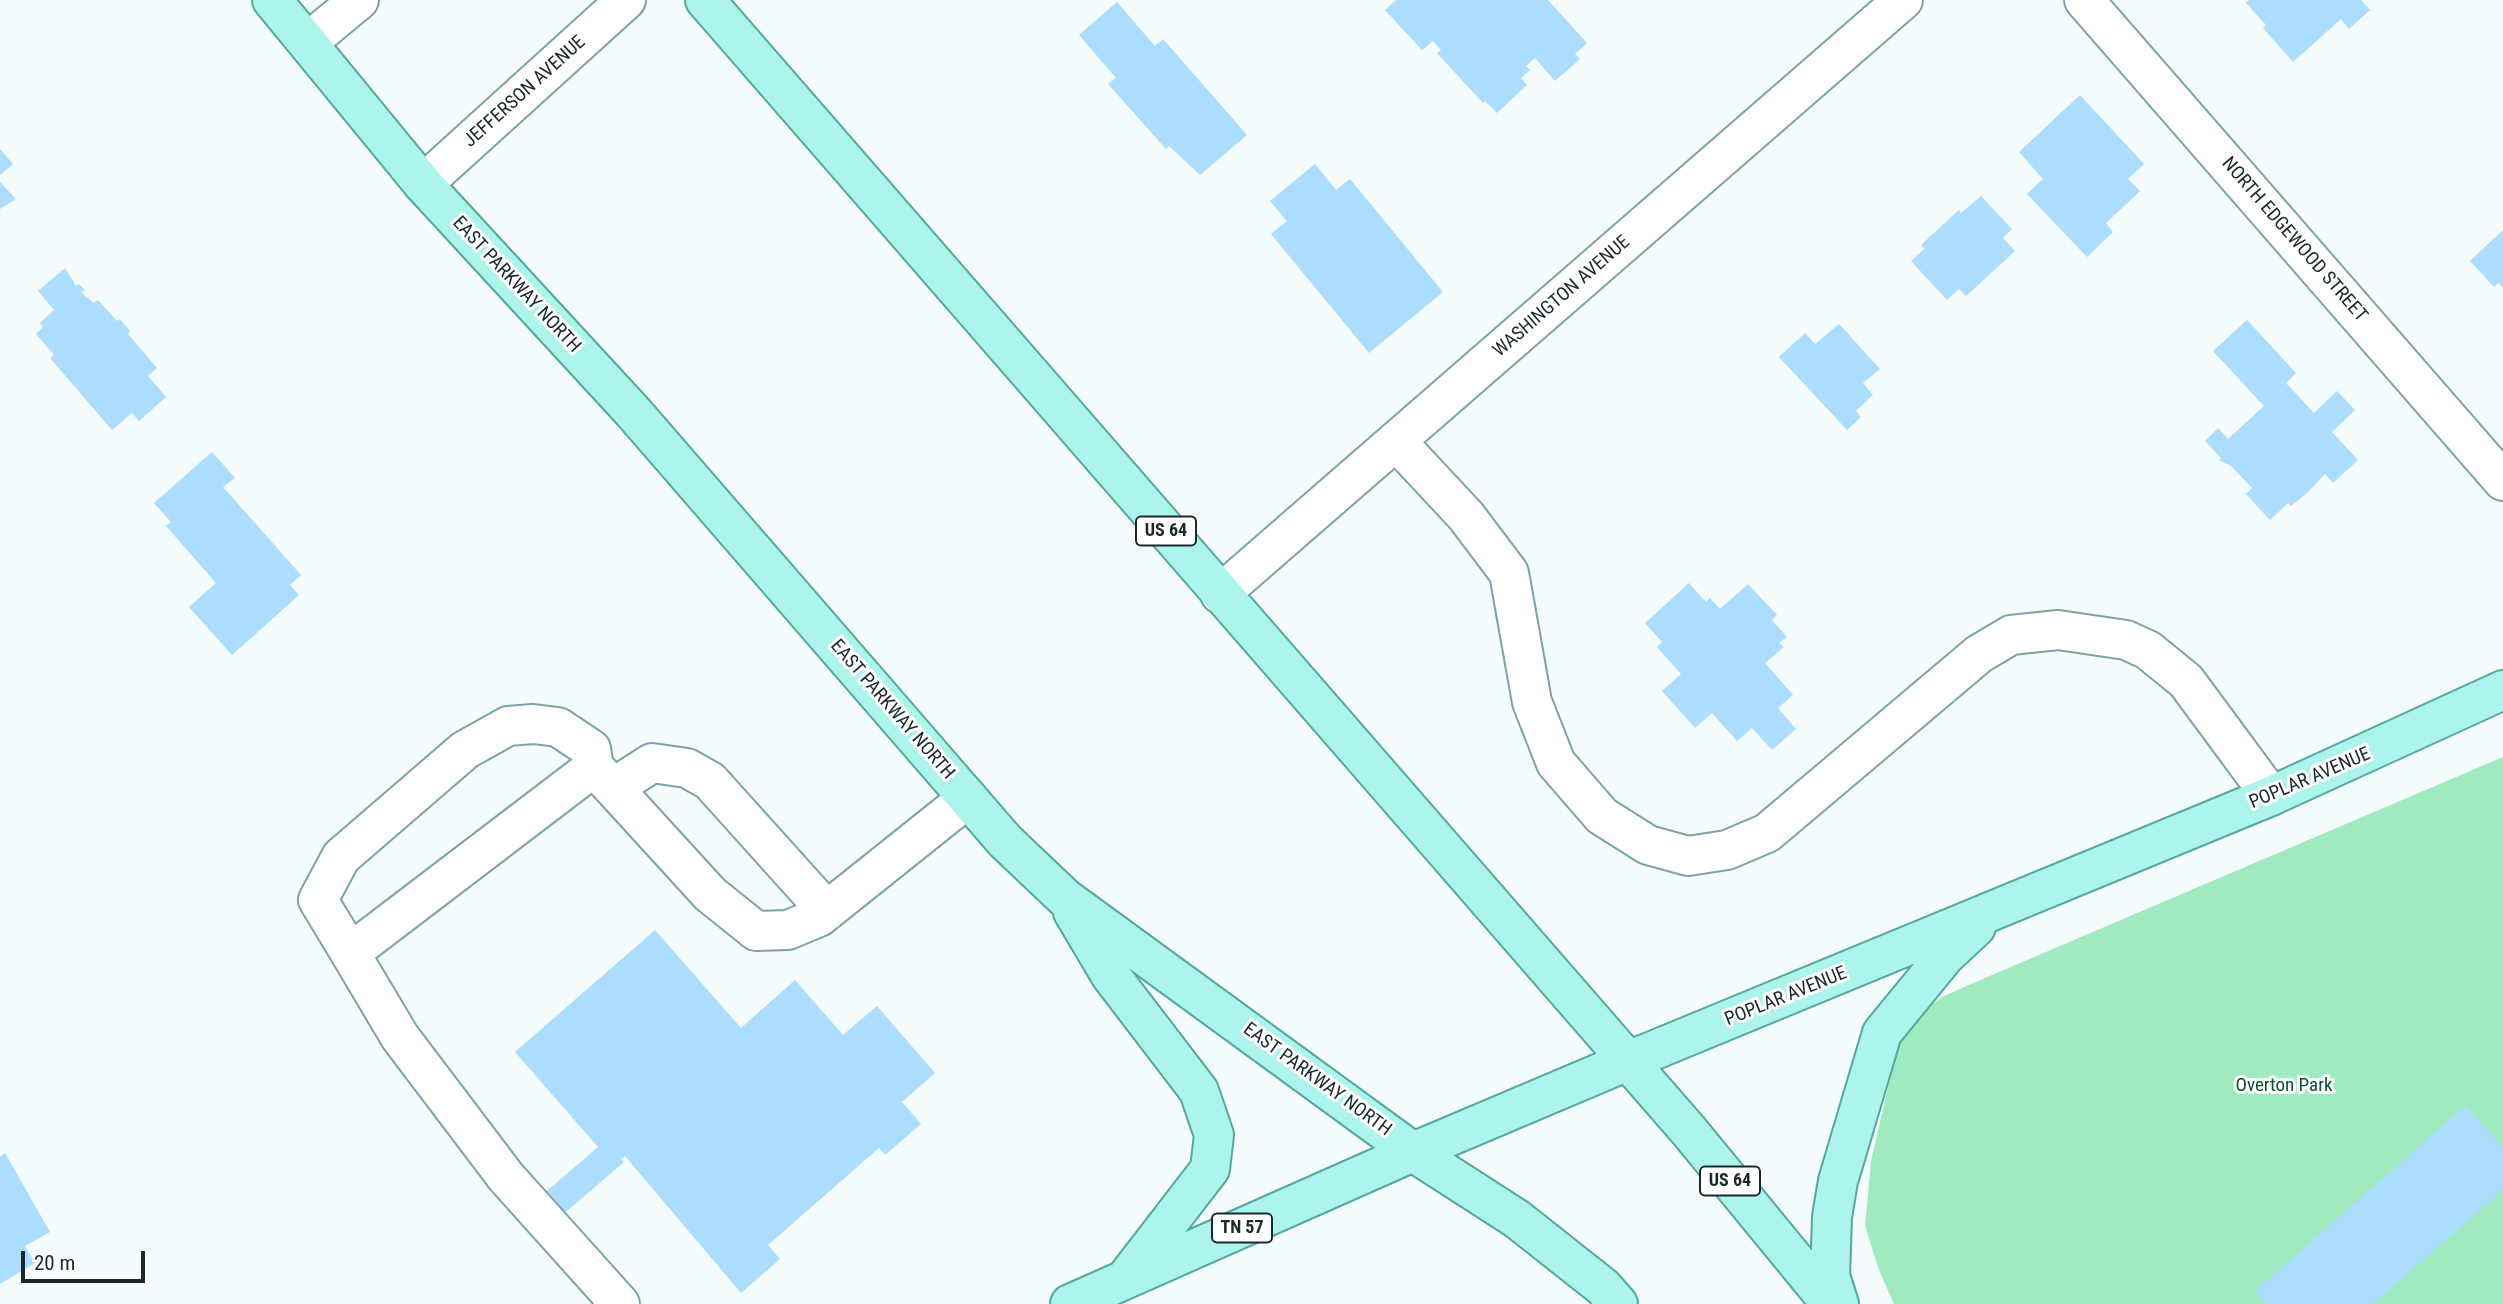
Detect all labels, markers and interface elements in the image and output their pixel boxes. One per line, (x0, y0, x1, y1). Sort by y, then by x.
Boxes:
street label: JEFFERSON AVENUE (459, 31, 591, 153)
street label: NORTH EDGEWOOD STREET (2216, 153, 2372, 327)
street label: EAST PARKWAY NORTH (447, 212, 585, 358)
street label: WASHINGTON AVENUE (1489, 231, 1635, 363)
road number: US 64 (1136, 516, 1196, 546)
street label: EAST PARKWAY NORTH (825, 635, 959, 785)
street label: POPLAR AVENUE (2246, 743, 2374, 815)
street label: POPLAR AVENUE (1722, 962, 1850, 1032)
street label: EAST PARKWAY NORTH (1238, 1019, 1396, 1141)
park label: Overton Park (2235, 1075, 2333, 1097)
road number: US 64 (1700, 1166, 1760, 1196)
road number: TN 57 (1212, 1213, 1272, 1242)
scale bar (24, 1238, 149, 1282)
text: 20 m (34, 1251, 75, 1275)

